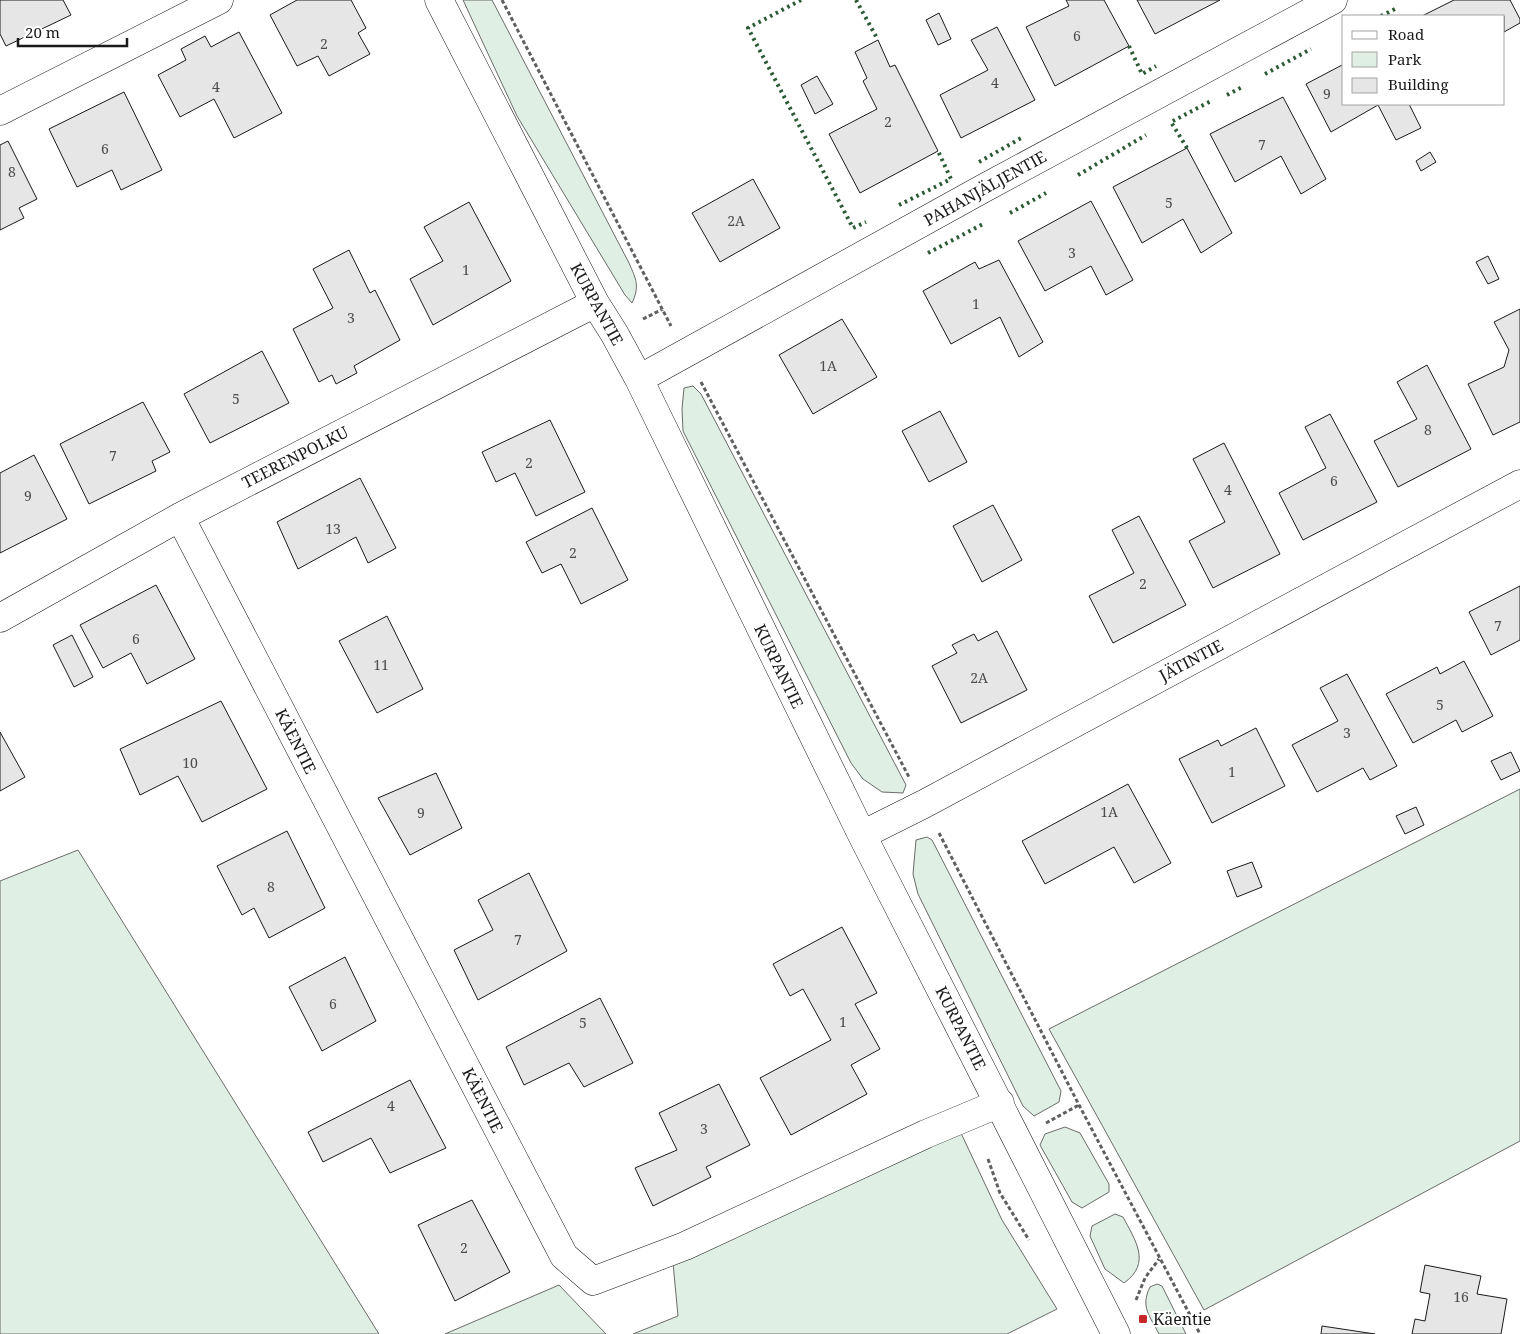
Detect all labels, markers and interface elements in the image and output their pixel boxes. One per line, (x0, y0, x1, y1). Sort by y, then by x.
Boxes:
scale bar (18, 15, 126, 47)
legend (1342, 15, 1505, 105)
text: 20 m (25, 22, 60, 42)
text: Road (1388, 24, 1424, 44)
house number: 6 (1073, 26, 1081, 45)
house number: 2 (320, 34, 328, 53)
text: Park (1388, 49, 1422, 69)
house number: 4 (991, 73, 999, 92)
text: Building (1388, 74, 1449, 94)
house number: 4 (212, 77, 220, 96)
house number: 9 (1323, 84, 1331, 103)
house number: 2 (884, 112, 892, 131)
house number: 7 (1258, 135, 1266, 154)
house number: 6 (101, 139, 109, 158)
street label: PAHANJÄLJENTIE (920, 145, 1050, 231)
house number: 8 (8, 162, 16, 181)
house number: 5 (1165, 193, 1173, 212)
house number: 2A (727, 211, 745, 230)
house number: 3 (1068, 243, 1076, 262)
street label: KURPANTIE (565, 259, 629, 349)
house number: 1 (462, 260, 470, 279)
house number: 1 (972, 294, 980, 313)
house number: 3 (347, 308, 355, 327)
house number: 1A (819, 356, 837, 375)
house number: 5 (232, 389, 240, 408)
street label: TEERENPOLKU (238, 420, 352, 493)
house number: 8 (1424, 420, 1432, 439)
house number: 7 (109, 446, 117, 465)
house number: 2 (525, 453, 533, 472)
house number: 6 (1330, 471, 1338, 490)
house number: 4 (1224, 480, 1232, 499)
house number: 9 (24, 486, 32, 505)
house number: 13 (325, 519, 341, 538)
house number: 2 (569, 543, 577, 562)
house number: 2 (1139, 574, 1147, 593)
house number: 7 (1494, 616, 1502, 635)
street label: KURPANTIE (749, 620, 809, 712)
house number: 6 (132, 629, 140, 648)
street label: JÄTINTIE (1154, 634, 1227, 687)
house number: 11 (373, 655, 389, 674)
house number: 2A (970, 668, 988, 687)
house number: 5 (1436, 695, 1444, 714)
street label: KÄENTIE (270, 705, 322, 777)
house number: 3 (1343, 723, 1351, 742)
house number: 10 (182, 753, 198, 772)
house number: 1 (1228, 762, 1236, 781)
house number: 1A (1100, 802, 1118, 821)
house number: 9 (417, 803, 425, 822)
house number: 8 (267, 877, 275, 896)
house number: 7 (514, 930, 522, 949)
street label: KURPANTIE (931, 982, 992, 1074)
house number: 6 (329, 994, 337, 1013)
house number: 1 (839, 1012, 847, 1031)
house number: 5 (579, 1013, 587, 1032)
street label: KÄENTIE (457, 1064, 509, 1136)
house number: 4 (387, 1096, 395, 1115)
house number: 3 (700, 1119, 708, 1138)
house number: 2 (460, 1238, 468, 1257)
house number: 16 (1453, 1287, 1469, 1306)
place label: Käentie (1153, 1308, 1211, 1330)
marker: Käentie (1137, 1313, 1149, 1325)

